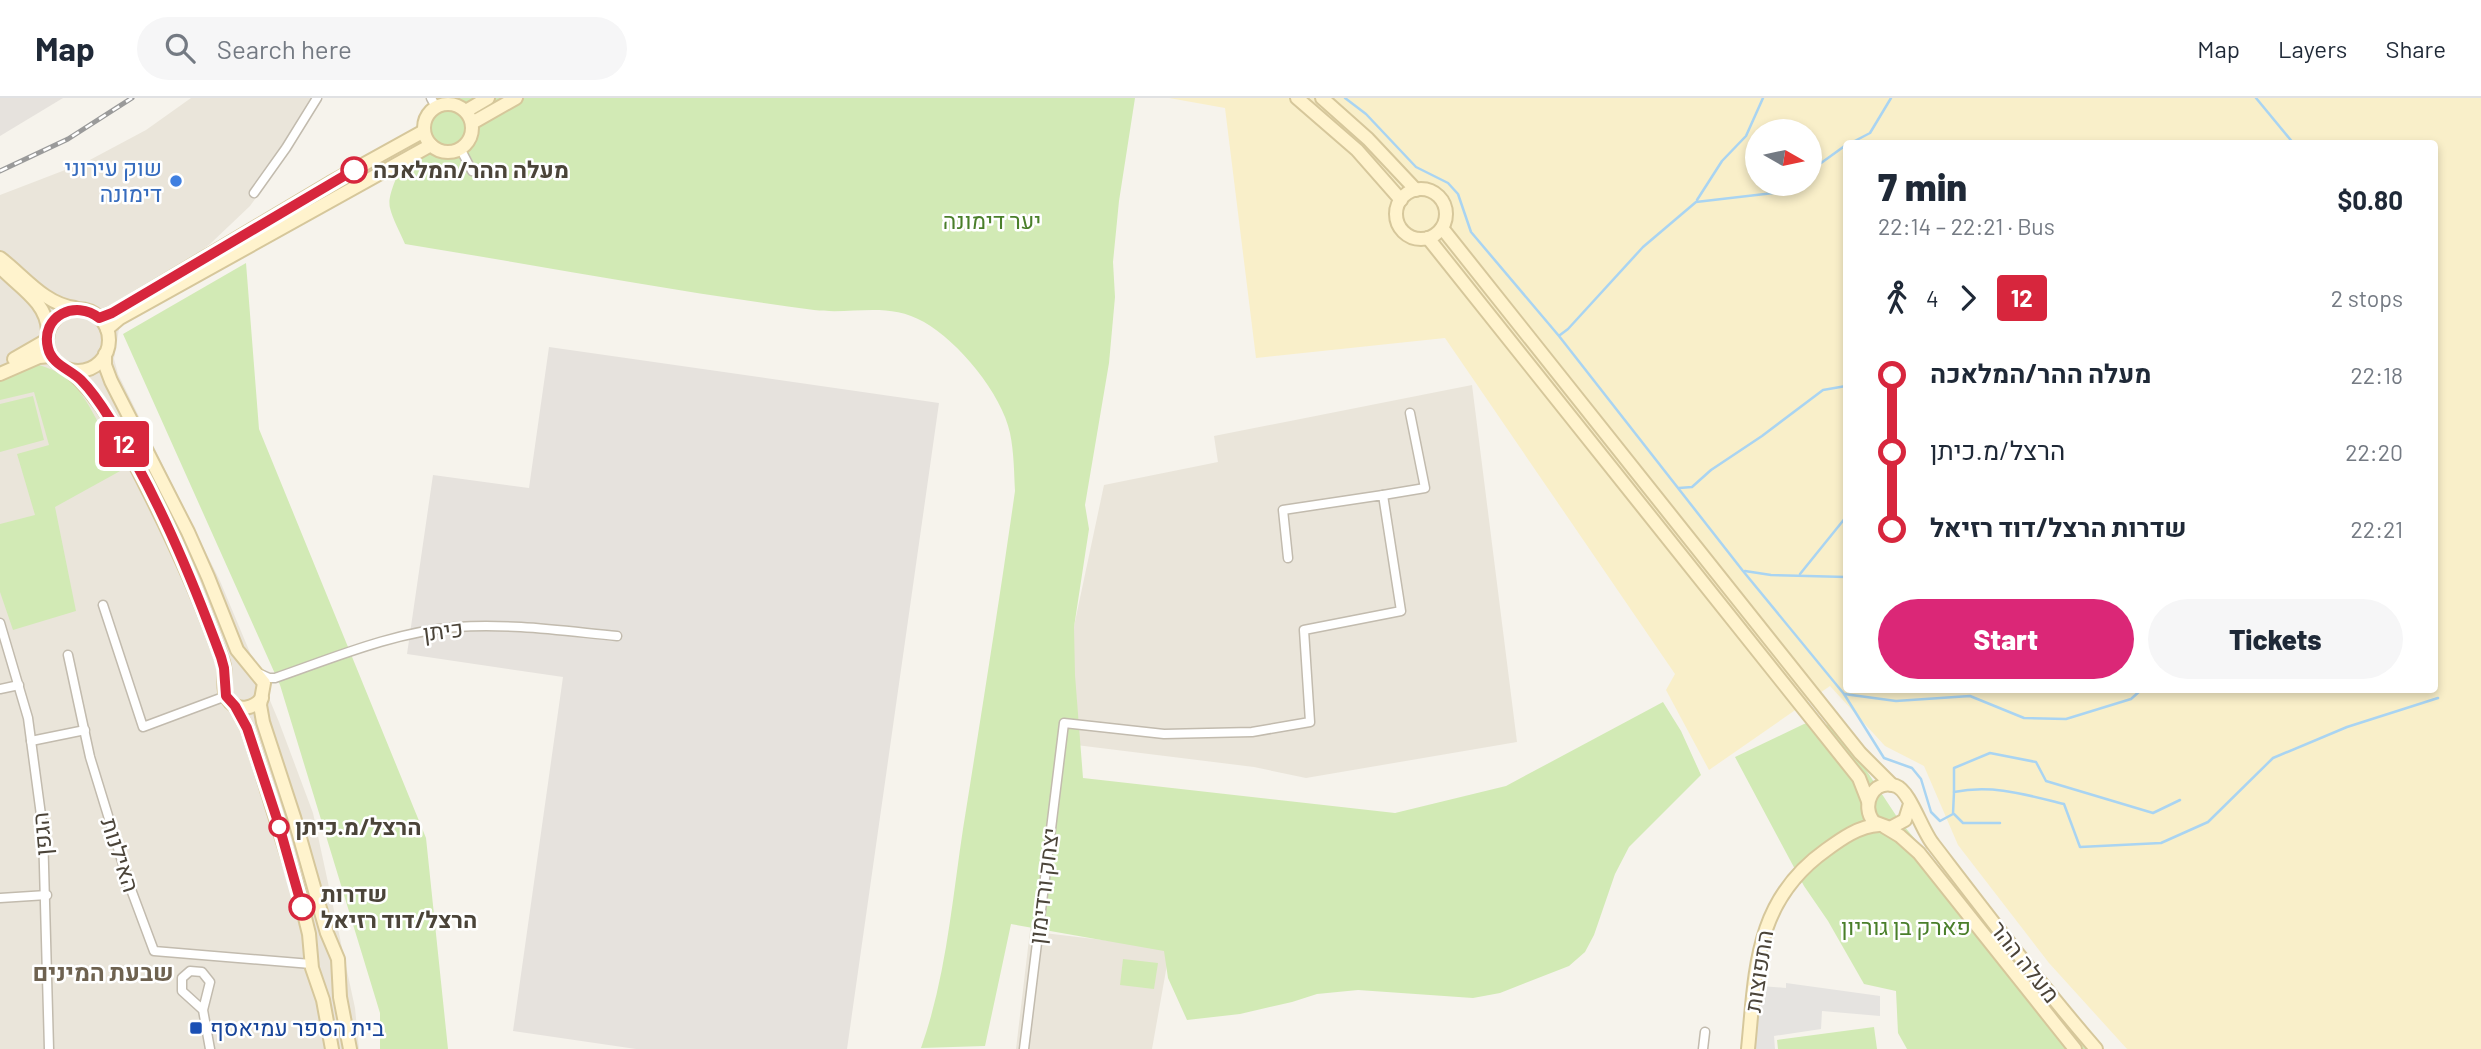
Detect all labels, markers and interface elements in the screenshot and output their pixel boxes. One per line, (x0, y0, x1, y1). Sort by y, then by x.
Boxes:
search box (137, 17, 627, 80)
text: Map (35, 28, 95, 68)
icon: search (161, 29, 199, 67)
text: Search here (217, 33, 352, 64)
text: Map (2197, 34, 2240, 63)
text: Layers (2278, 34, 2347, 63)
text: Share (2385, 34, 2446, 63)
north arrow (1745, 119, 1822, 196)
map controls (1745, 119, 1822, 196)
place label: שוק עירוני דימונה (64, 153, 162, 207)
place label: מעלה ההר/המלאכה (373, 155, 569, 183)
marker: מעלה ההר/המלאכה (341, 157, 367, 183)
text: 7 min (1878, 163, 1967, 209)
marker: שוק עירוני דימונה (168, 173, 184, 189)
text: $0.80 (2337, 184, 2403, 215)
park label: יער דימונה (943, 206, 1041, 234)
text: 22:14 – 22:21 · Bus (1878, 212, 2055, 240)
icon: walk (1878, 279, 1916, 317)
icon: forward (1949, 279, 1987, 317)
text: 12 (2011, 283, 2033, 312)
text: 4 (1926, 284, 1939, 312)
text: 2 stops (2331, 284, 2403, 312)
text: מעלה ההר/המלאכה (1930, 357, 2152, 388)
text: 22:18 (2351, 361, 2403, 389)
line badge: 12 (92, 421, 156, 467)
text: 12 (113, 429, 135, 458)
text: הרצל/מ.כיתן (1930, 434, 2065, 465)
text: 22:20 (2345, 438, 2403, 466)
text: שדרות הרצל/דוד רזיאל (1930, 511, 2187, 542)
text: 22:21 (2350, 515, 2403, 543)
button: Start (1878, 599, 2134, 679)
button: Tickets (2148, 599, 2403, 679)
street label: כיתן (421, 614, 465, 646)
street label: הגפן (25, 811, 57, 857)
place label: הרצל/מ.כיתן (295, 812, 421, 840)
street label: האילנות (96, 814, 146, 895)
marker: הרצל/מ.כיתן (269, 817, 289, 837)
street label: יצחק ורדימון (1022, 826, 1064, 946)
place label: שדרות הרצל/דוד רזיאל (321, 879, 477, 933)
marker: שדרות הרצל/דוד רזיאל (289, 894, 315, 920)
park label: פארק בן גוריון (1841, 912, 1971, 940)
street label: מעלה ההר (1985, 915, 2066, 1008)
street label: התפוצות (1738, 928, 1778, 1014)
district label: שבעת המינים (32, 957, 174, 986)
place label: בית הספר עמיאסף (210, 1013, 384, 1041)
marker: בית הספר עמיאסף (188, 1020, 204, 1036)

